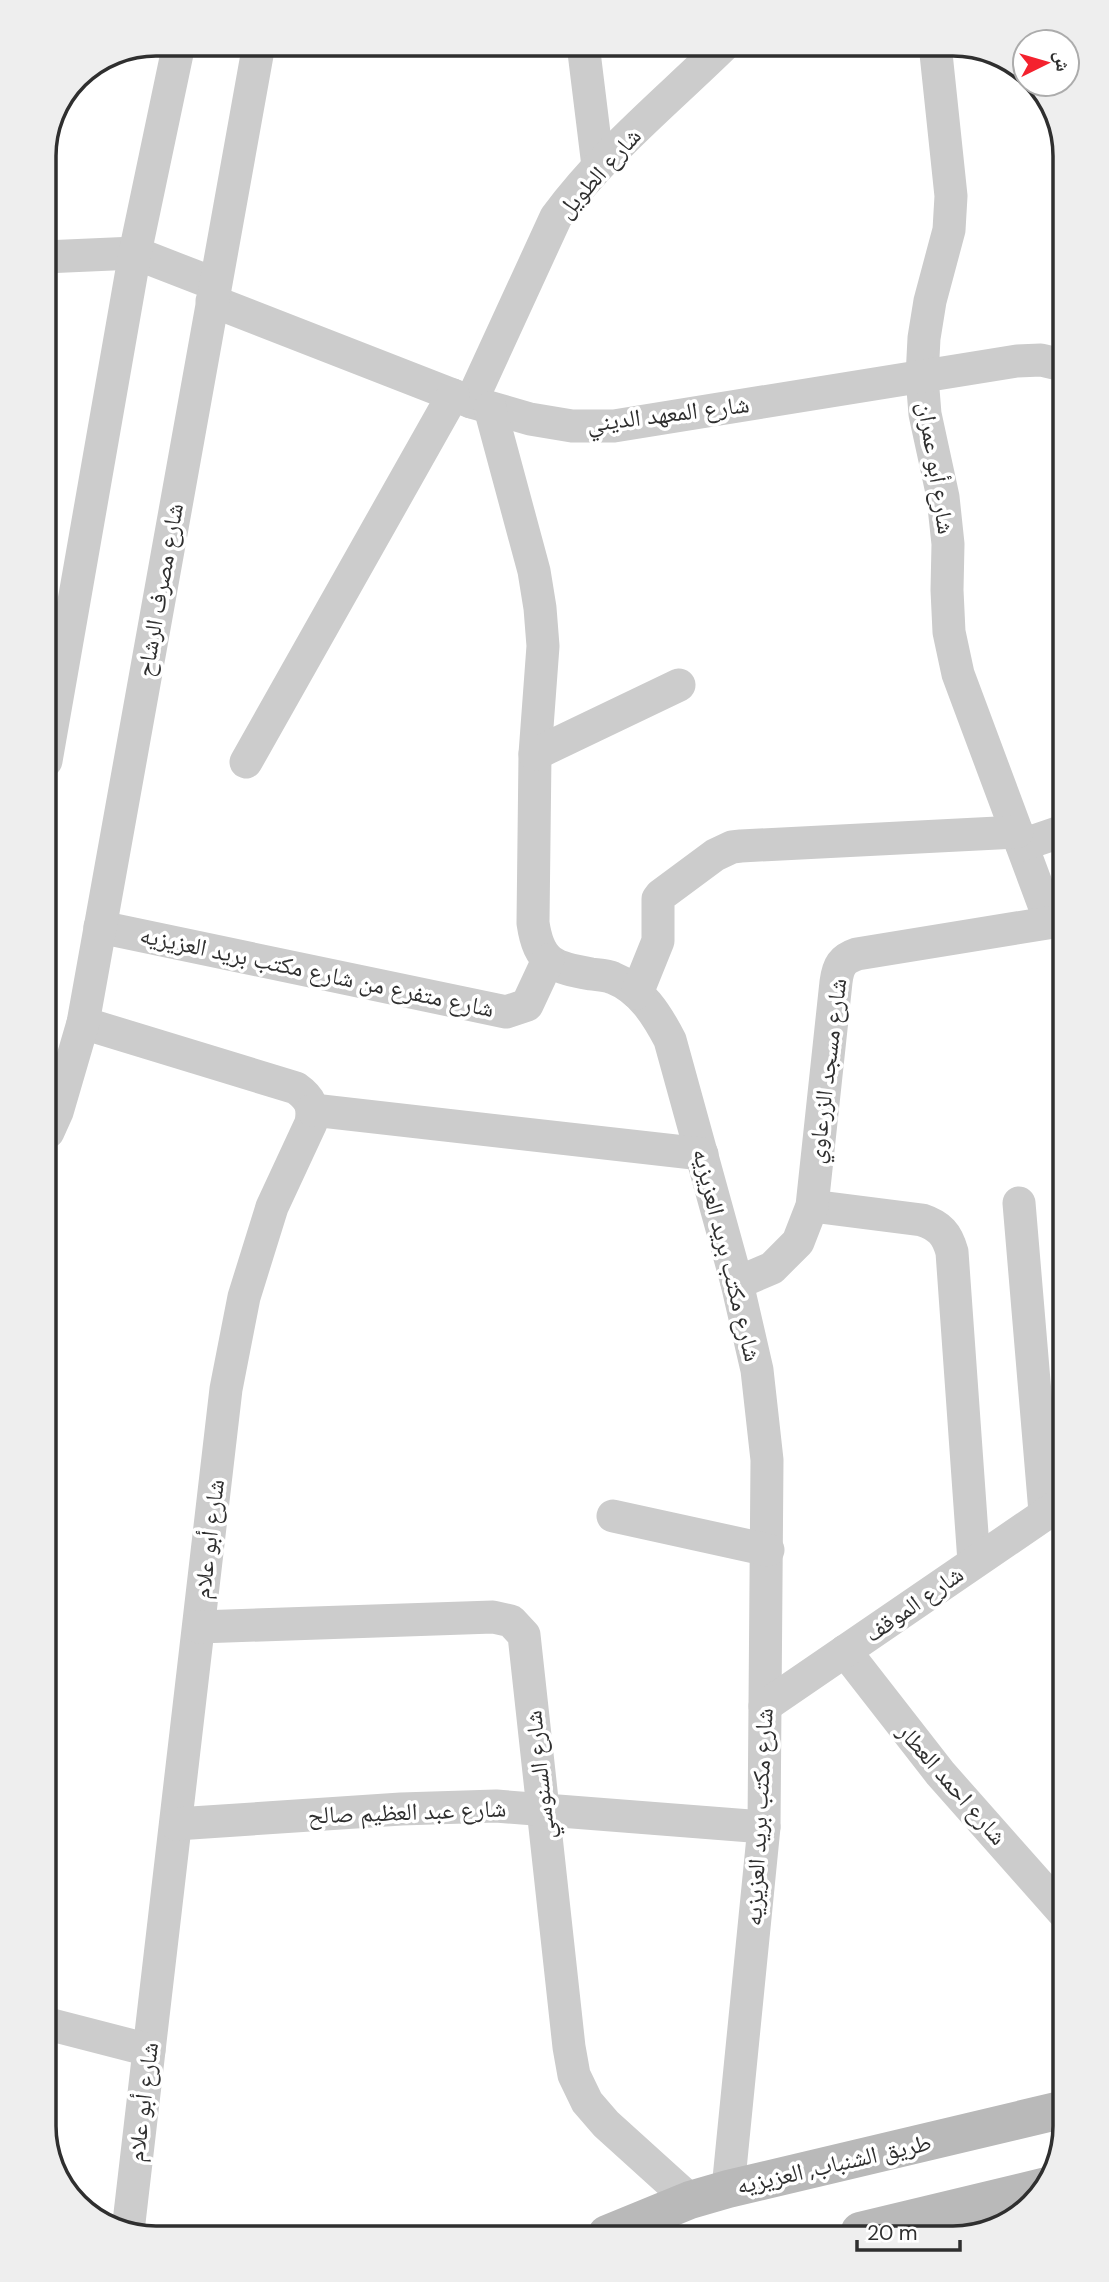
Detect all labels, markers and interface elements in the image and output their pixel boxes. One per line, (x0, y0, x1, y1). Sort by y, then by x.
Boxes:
north arrow (1011, 28, 1081, 98)
text: ش (1049, 50, 1076, 73)
street label: شارع الطويل (550, 121, 647, 224)
street label: شارع المعهد الديني (585, 388, 751, 443)
street label: شارع أبو عمران (911, 400, 962, 536)
street label: شارع مصرف الرشاح (129, 501, 190, 679)
street label: شارع متفرع من شارع مكتب بريد العزيزيه (137, 919, 497, 1024)
street label: شارع مسجد الزرعاوي (800, 976, 857, 1166)
street label: شارع مكتب بريد العزيزيه (686, 1145, 769, 1365)
street label: شارع أبو علام (186, 1477, 232, 1601)
street label: شارع الموقف (858, 1558, 969, 1649)
street label: شارع مكتب بريد العزيزيه (737, 1707, 780, 1927)
street label: شارع السنوسي (517, 1709, 566, 1841)
street label: شارع احمد العطار (890, 1715, 1014, 1851)
street label: شارع عبد العظيم صالح (307, 1793, 507, 1831)
street label: شارع أبو علام (120, 2040, 166, 2164)
street label: طريق الشنباب, العزيزيه (733, 2126, 934, 2201)
scale bar (857, 2208, 960, 2252)
text: 20 m (867, 2219, 918, 2247)

